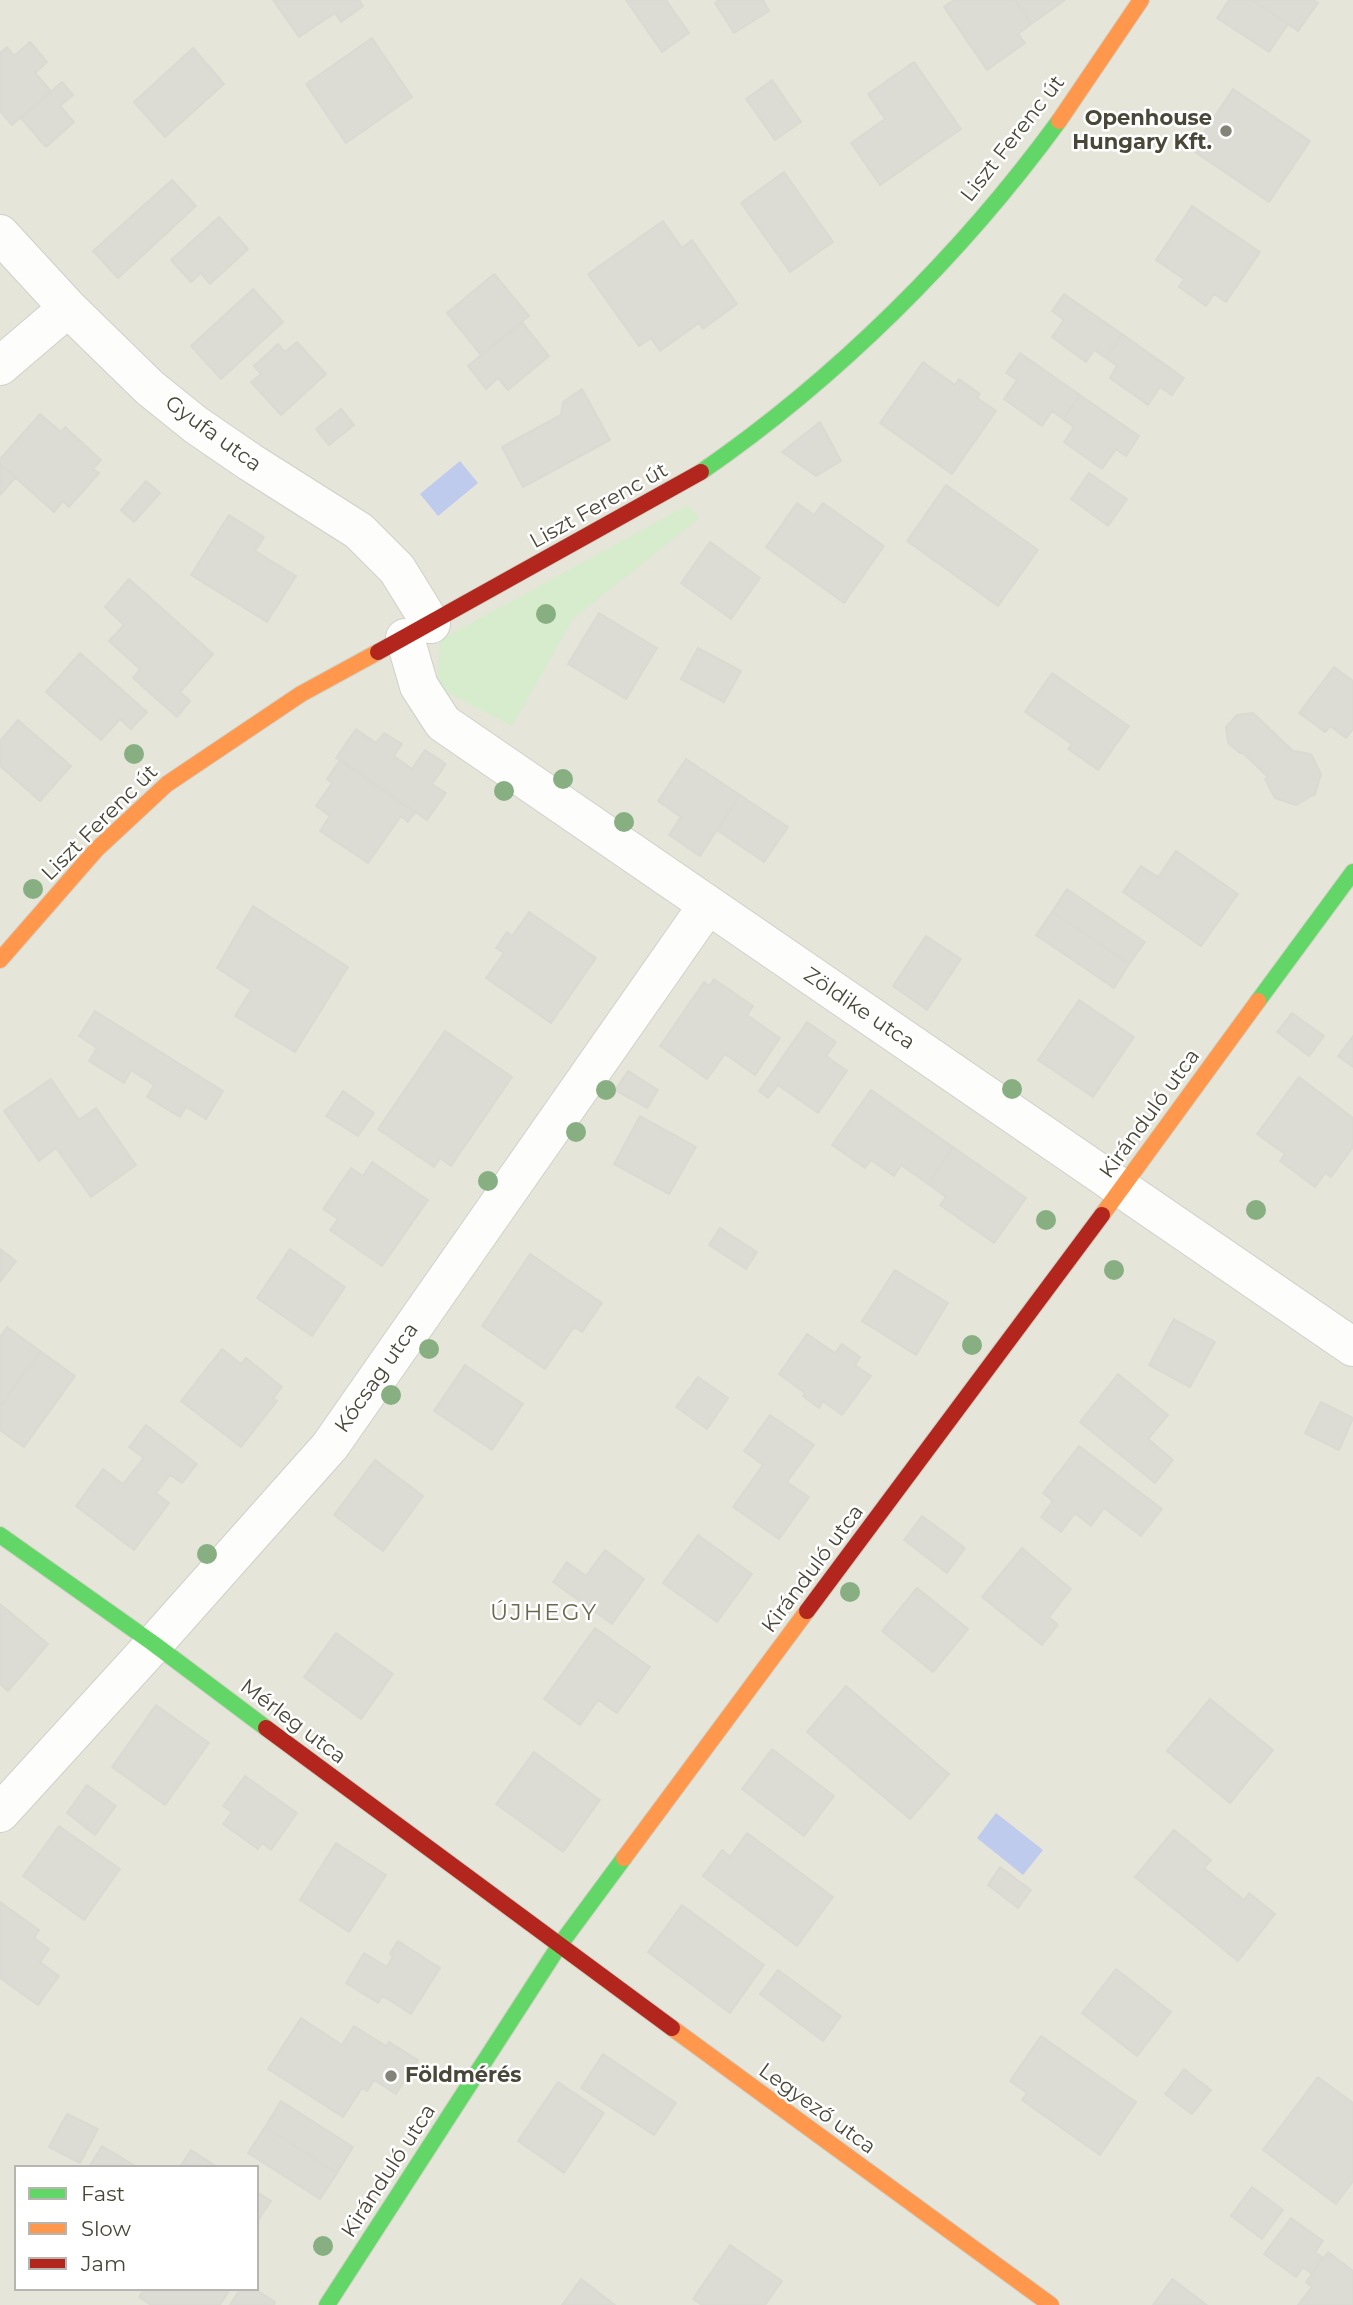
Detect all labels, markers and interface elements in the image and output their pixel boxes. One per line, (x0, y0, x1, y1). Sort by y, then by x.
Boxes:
street label: Liszt Ferenc út (956, 71, 1070, 207)
place label: Openhouse Hungary Kft. (1072, 106, 1212, 156)
marker: Openhouse Hungary Kft. (1218, 123, 1234, 139)
street label: Gyufa utca (160, 391, 266, 477)
street label: Liszt Ferenc út (526, 458, 672, 554)
street label: Liszt Ferenc út (37, 760, 163, 886)
street label: Zöldike utca (799, 963, 919, 1055)
street label: Kiránduló utca (1095, 1044, 1205, 1184)
street label: Kócsag utca (330, 1318, 424, 1438)
street label: Kiránduló utca (757, 1500, 869, 1638)
district label: ÚJHEGY (491, 1599, 597, 1627)
street label: Mérleg utca (235, 1674, 351, 1770)
street label: Legyező utca (754, 2058, 880, 2160)
place label: Földmérés (405, 2063, 521, 2089)
marker: Földmérés (383, 2068, 399, 2084)
street label: Kiránduló utca (337, 2100, 441, 2242)
legend (14, 2165, 259, 2291)
text: Fast (81, 2181, 125, 2206)
text: Slow (81, 2216, 131, 2241)
text: Jam (81, 2251, 126, 2276)

